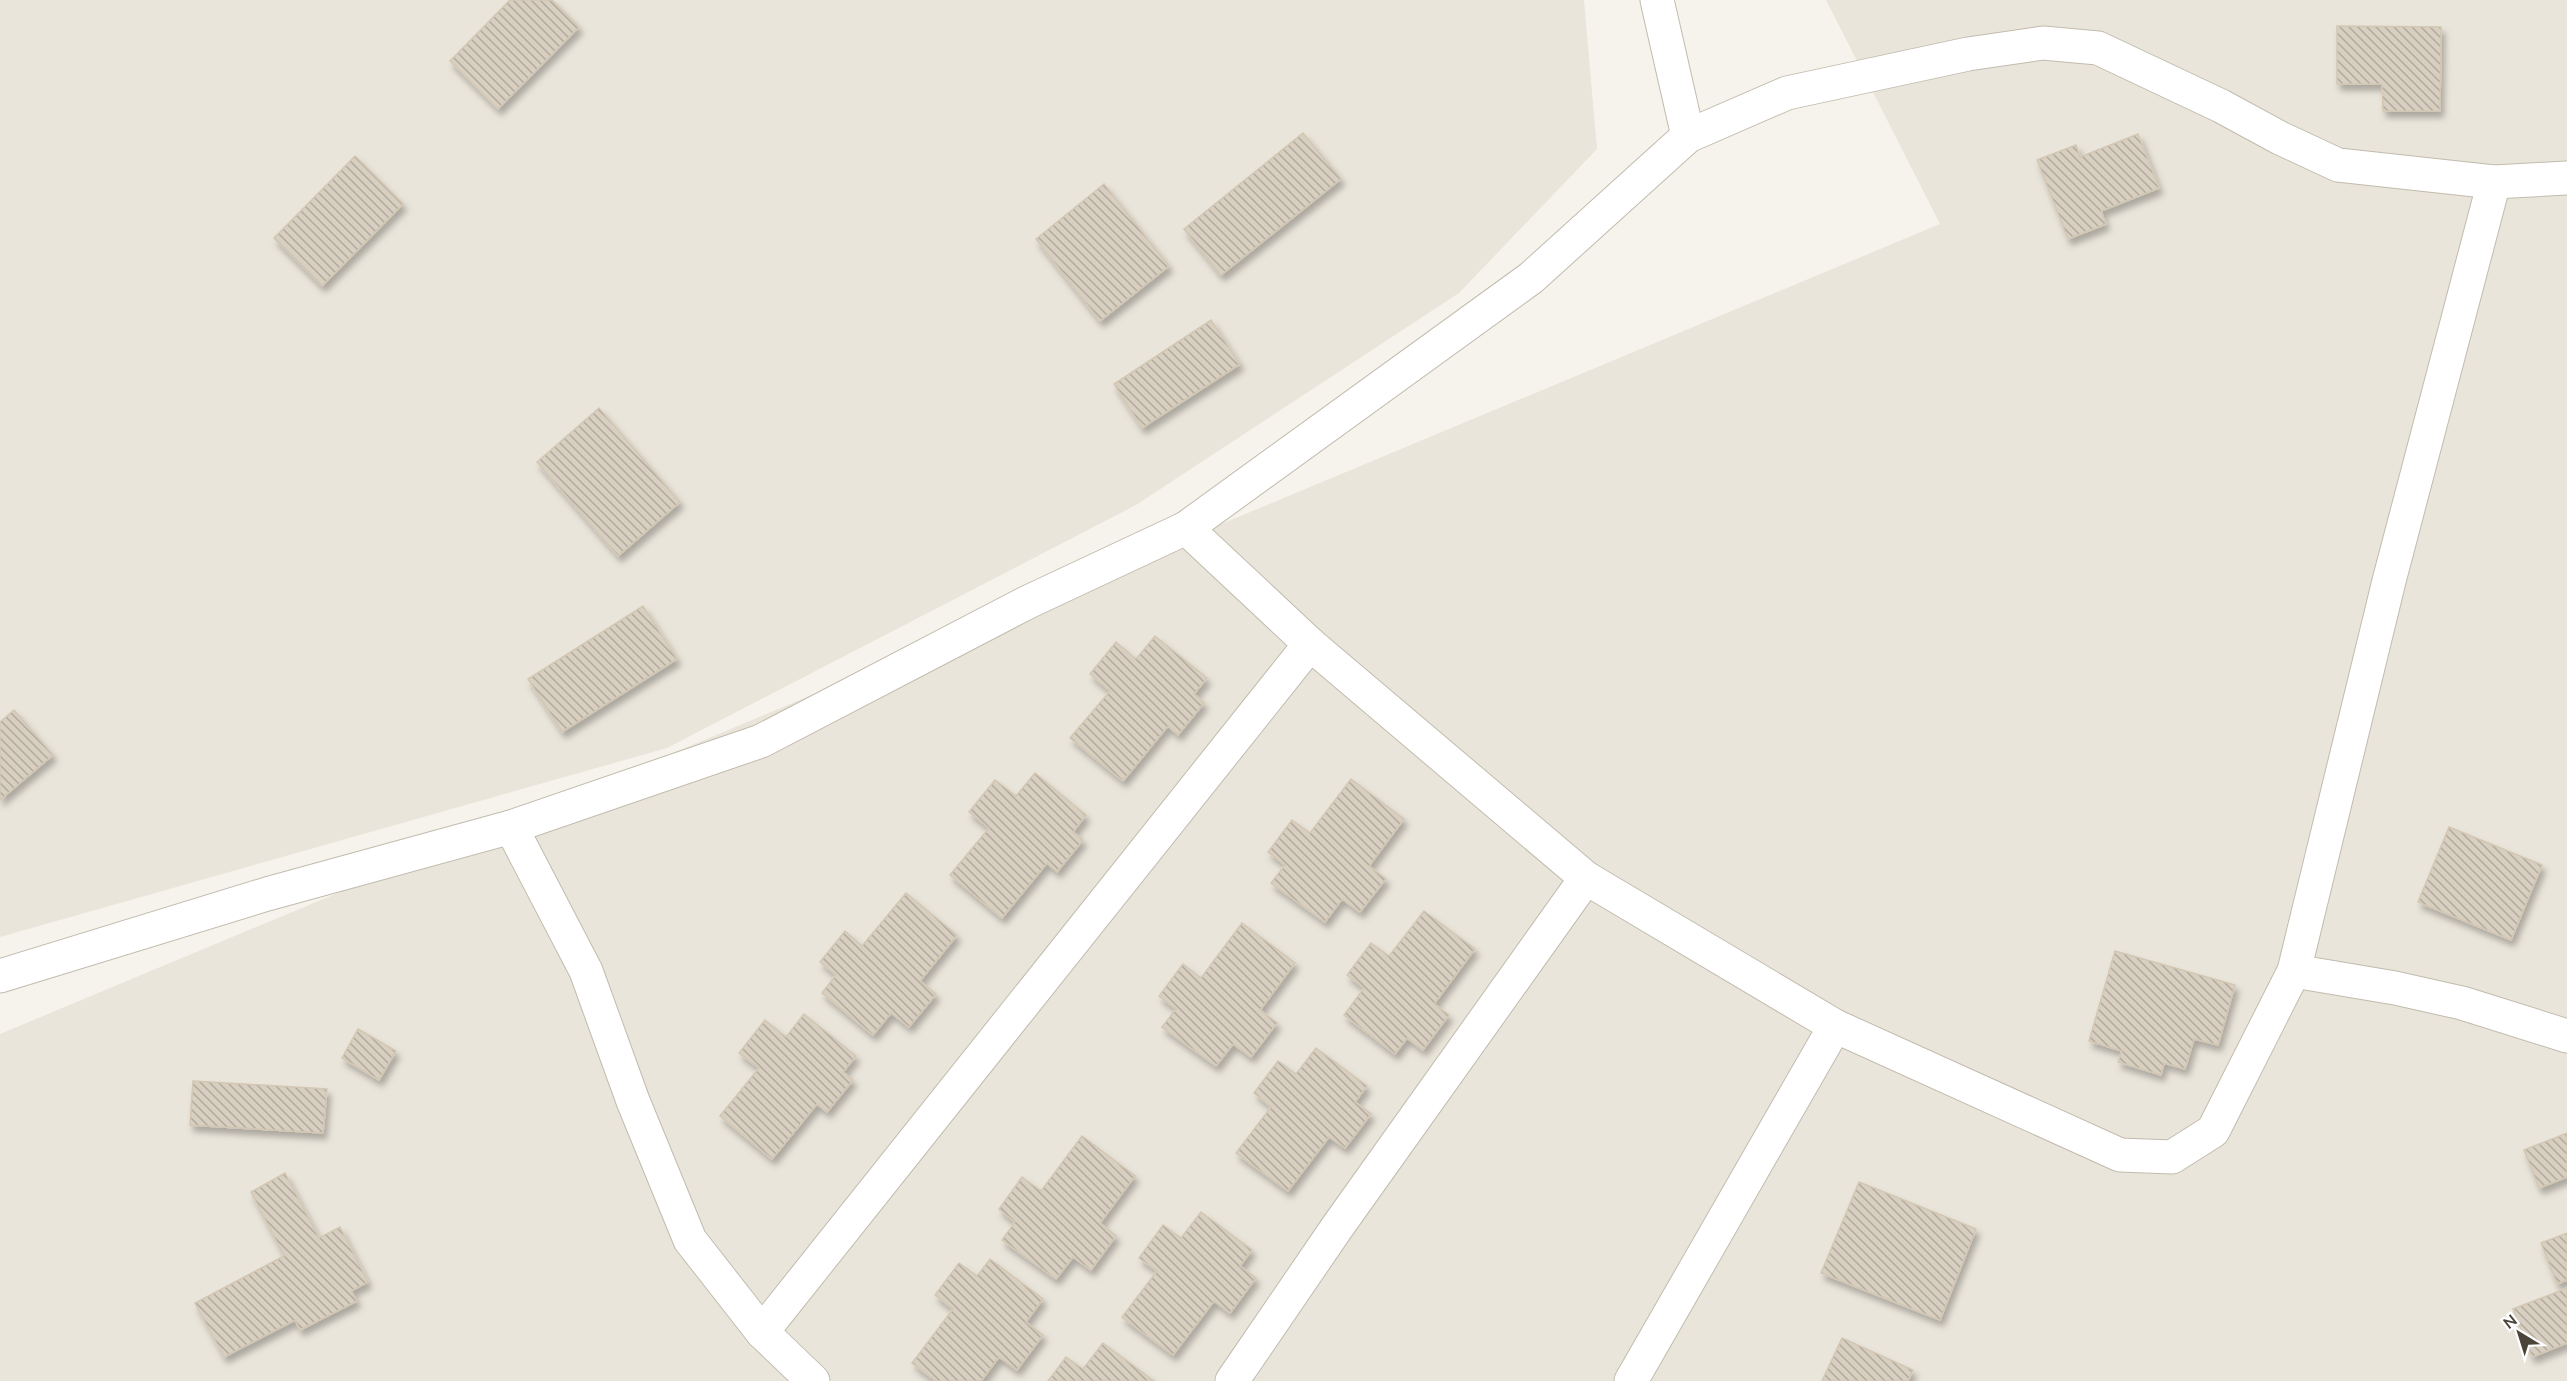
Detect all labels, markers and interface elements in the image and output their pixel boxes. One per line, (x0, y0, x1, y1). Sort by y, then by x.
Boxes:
north arrow (2489, 1303, 2549, 1363)
text: N (2499, 1310, 2521, 1333)

